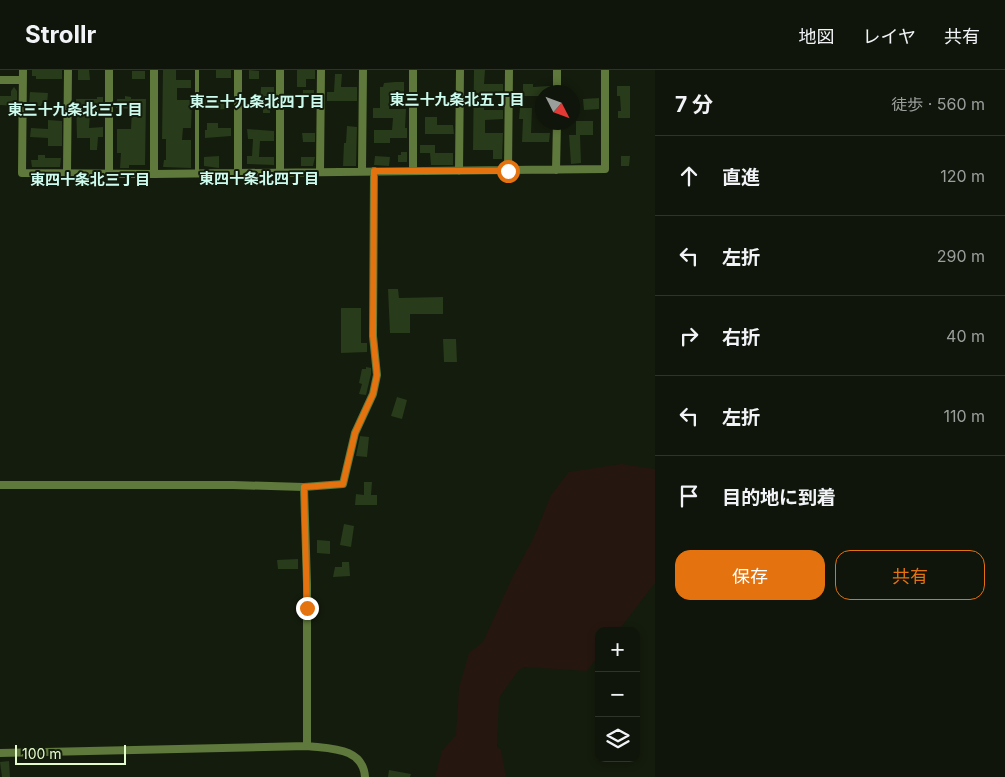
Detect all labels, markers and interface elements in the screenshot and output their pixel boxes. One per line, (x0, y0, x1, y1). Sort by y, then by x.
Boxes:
text: Strollr (25, 20, 96, 49)
text: 地図 (799, 26, 835, 47)
text: レイヤ (863, 26, 916, 47)
text: 共有 (944, 26, 980, 47)
north arrow (535, 85, 580, 130)
district label: 東三十九条北五丁目 (389, 90, 525, 109)
district label: 東三十九条北四丁目 (189, 92, 325, 111)
text: 7 分 (675, 92, 713, 117)
text: 徒歩 · 560 m (891, 94, 985, 114)
district label: 東三十九条北三丁目 (7, 100, 143, 119)
route start (497, 160, 520, 183)
icon: ahead (675, 162, 703, 190)
text: 直進 (722, 166, 760, 189)
text: 120 m (940, 166, 985, 186)
district label: 東四十条北四丁目 (199, 169, 319, 188)
district label: 東四十条北三丁目 (30, 170, 150, 189)
icon: left (675, 242, 703, 270)
text: 左折 (722, 246, 760, 269)
text: 290 m (937, 246, 985, 266)
icon: right (675, 322, 703, 350)
text: 右折 (722, 326, 760, 349)
text: 40 m (946, 326, 985, 346)
icon: left (675, 402, 703, 430)
text: 左折 (722, 406, 760, 429)
text: 110 m (943, 406, 985, 426)
icon: arrive (675, 482, 703, 510)
text: 目的地に到着 (722, 486, 836, 509)
button: 保存 (675, 550, 825, 600)
button: 共有 (835, 550, 985, 600)
route end (296, 597, 319, 620)
map controls (595, 627, 640, 762)
button: + (595, 627, 640, 672)
button: − (595, 672, 640, 717)
button: layers (595, 717, 640, 762)
scale bar (15, 742, 126, 765)
text: 100 m (22, 745, 62, 762)

